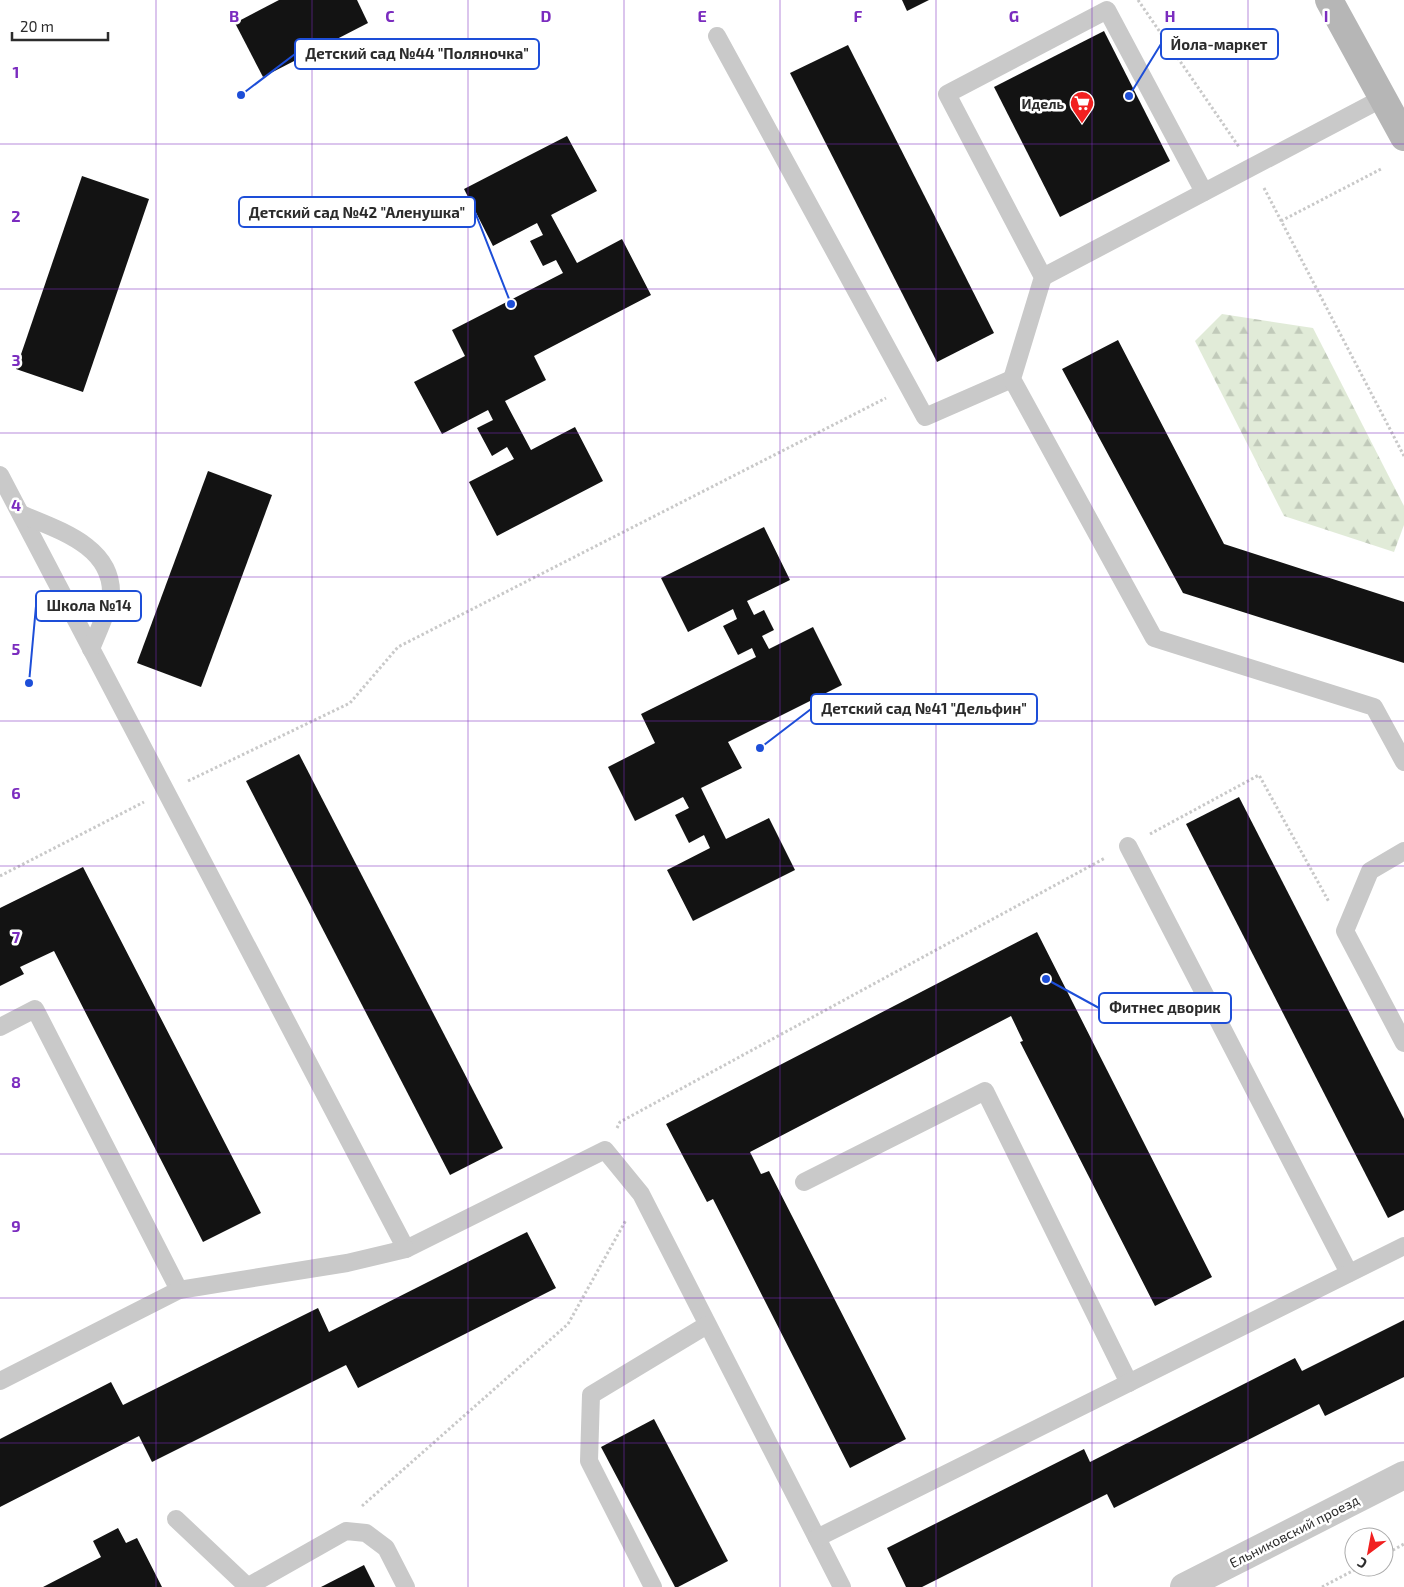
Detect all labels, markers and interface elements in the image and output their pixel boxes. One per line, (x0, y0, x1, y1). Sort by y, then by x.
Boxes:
text: B (229, 6, 239, 25)
text: C (385, 6, 395, 25)
text: D (541, 6, 552, 25)
text: E (697, 6, 707, 25)
text: F (854, 6, 863, 25)
text: G (1009, 6, 1019, 25)
text: H (1164, 6, 1176, 25)
text: I (1324, 6, 1328, 25)
scale bar (12, 10, 109, 42)
text: 20 m (20, 17, 54, 35)
callout: Йола-маркет (1161, 29, 1278, 59)
text: Йола-маркет (1171, 35, 1268, 53)
callout: Детский сад №44 "Поляночка" (295, 39, 539, 69)
text: Детский сад №44 "Поляночка" (305, 44, 529, 62)
text: 1 (13, 62, 19, 81)
supermarket icon: Идель (1069, 90, 1095, 124)
place label: Идель (1021, 95, 1064, 112)
callout: Детский сад №42 "Аленушка" (239, 197, 475, 227)
text: Детский сад №42 "Аленушка" (249, 203, 465, 221)
text: 2 (11, 206, 21, 225)
text: 3 (11, 350, 21, 369)
text: 4 (11, 495, 21, 514)
callout: Школа №14 (36, 591, 141, 621)
text: Школа №14 (46, 596, 132, 614)
text: 5 (12, 639, 21, 658)
callout: Детский сад №41 "Дельфин" (811, 694, 1037, 724)
text: Детский сад №41 "Дельфин" (821, 699, 1027, 717)
text: 6 (11, 783, 21, 802)
text: 7 (12, 927, 21, 946)
callout: Фитнес дворик (1099, 993, 1231, 1023)
text: Фитнес дворик (1109, 998, 1221, 1016)
text: 8 (11, 1072, 21, 1091)
text: 9 (11, 1216, 21, 1235)
street label: Ельниковский проезд (1226, 1491, 1362, 1571)
north arrow (1344, 1527, 1394, 1577)
text: С (1354, 1554, 1370, 1573)

